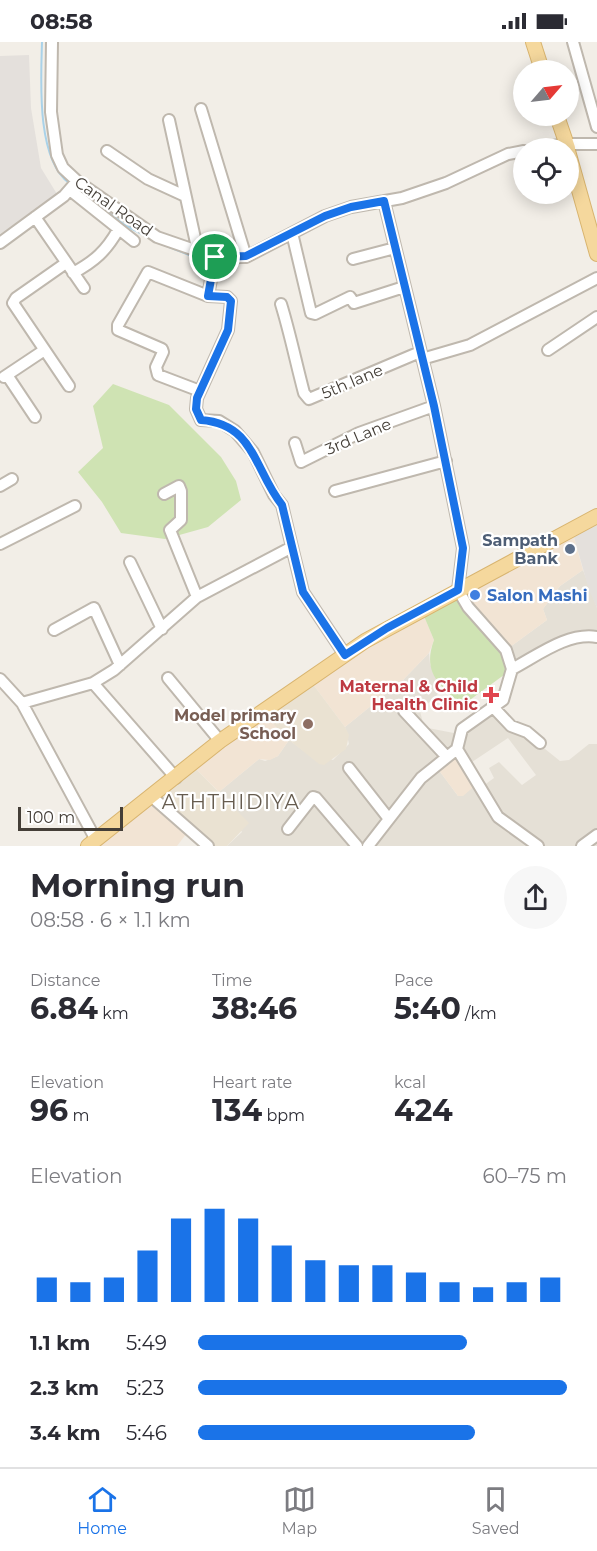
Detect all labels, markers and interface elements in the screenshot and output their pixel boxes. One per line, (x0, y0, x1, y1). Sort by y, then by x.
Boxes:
text: 08:58 (30, 8, 93, 35)
north arrow (513, 60, 579, 126)
map controls (513, 60, 579, 204)
button: locate (513, 138, 579, 204)
street label: Canal Road (71, 172, 157, 240)
pin (189, 231, 240, 282)
icon: arrive (198, 240, 231, 273)
street label: 5th lane (319, 360, 386, 403)
street label: 3rd Lane (322, 414, 394, 459)
place label: Sampath Bank (482, 531, 559, 568)
marker: Sampath Bank (563, 542, 577, 556)
place label: Salon Mashi (487, 586, 587, 605)
marker: Salon Mashi (468, 588, 482, 602)
place label: Maternal & Child Health Clinic (339, 677, 479, 714)
marker: Maternal & Child Health Clinic (482, 686, 500, 704)
place label: Model primary School (174, 706, 296, 743)
marker: Model primary School (301, 717, 315, 731)
district label: ATHTHIDIYA (162, 790, 300, 814)
scale bar (18, 804, 123, 832)
text: 100 m (27, 808, 75, 827)
text: Morning run (30, 865, 245, 905)
button: share (504, 866, 567, 929)
text: 08:58 · 6 × 1.1 km (30, 908, 191, 932)
text: Distance (30, 971, 100, 990)
text: Time (212, 971, 252, 990)
text: Pace (394, 971, 433, 990)
text: 6.84 (30, 990, 98, 1027)
text: 38:46 (212, 990, 297, 1027)
text: 5:40 (394, 990, 461, 1027)
text: km (98, 1004, 129, 1023)
text: /km (461, 1004, 497, 1023)
text: Elevation (30, 1073, 104, 1092)
text: Heart rate (212, 1073, 292, 1092)
text: kcal (394, 1073, 426, 1092)
text: 96 (30, 1092, 68, 1129)
text: 134 (212, 1092, 262, 1129)
text: 424 (394, 1092, 453, 1129)
text: m (68, 1106, 89, 1125)
text: bpm (262, 1106, 305, 1125)
text: Elevation (30, 1164, 122, 1188)
text: 60–75 m (482, 1164, 567, 1188)
text: 1.1 km (30, 1331, 90, 1355)
text: 5:49 (126, 1331, 167, 1355)
text: 2.3 km (30, 1376, 99, 1400)
text: 5:23 (126, 1376, 164, 1400)
text: 3.4 km (30, 1421, 101, 1445)
text: 5:46 (126, 1421, 167, 1445)
tab: Home (77, 1483, 127, 1538)
tab: Map (282, 1483, 317, 1538)
tab: Saved (472, 1483, 520, 1538)

